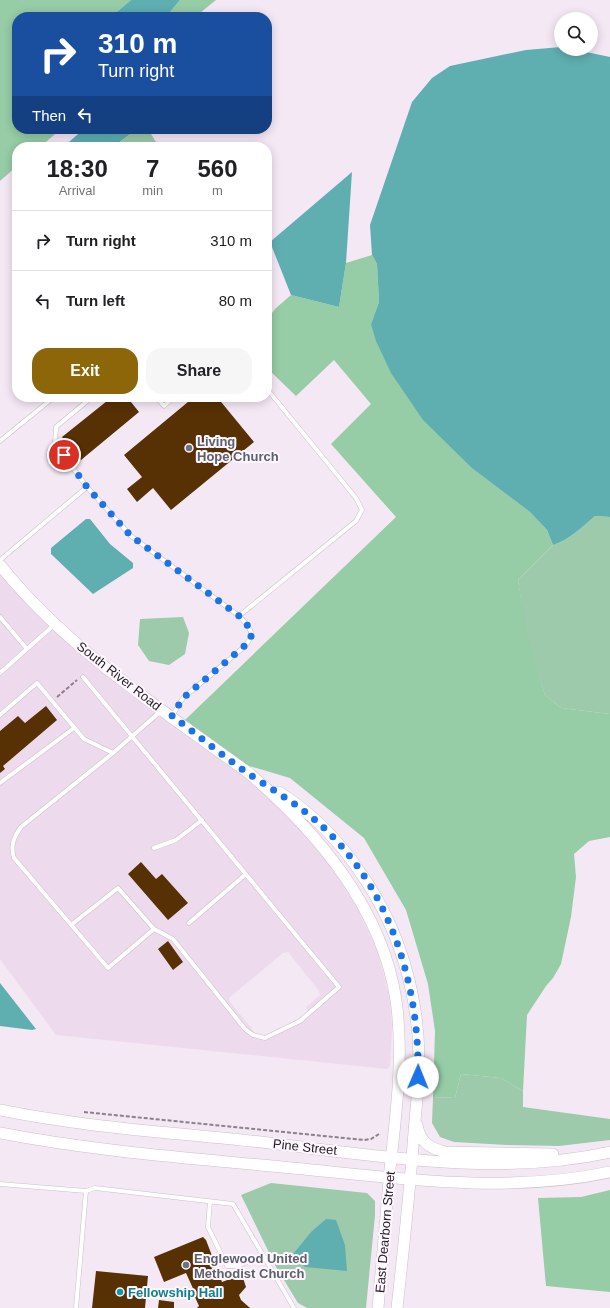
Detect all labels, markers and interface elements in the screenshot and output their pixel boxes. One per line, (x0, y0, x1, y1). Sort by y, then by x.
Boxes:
map controls (554, 12, 598, 56)
button: search (554, 12, 598, 56)
icon: right (32, 28, 84, 80)
text: 310 m (98, 28, 177, 59)
text: Turn right (98, 61, 174, 81)
icon: left (74, 104, 96, 126)
text: Then (32, 107, 66, 124)
text: 18:30 (46, 155, 108, 182)
text: 7 (146, 155, 159, 182)
text: 560 (198, 155, 238, 182)
text: Arrival (59, 183, 96, 198)
text: min (142, 183, 163, 198)
text: m (212, 183, 223, 198)
icon: right (32, 230, 54, 252)
text: Turn right (66, 232, 136, 249)
text: 310 m (210, 232, 252, 249)
icon: left (32, 290, 54, 312)
text: Turn left (66, 292, 125, 309)
text: 80 m (219, 292, 252, 309)
button: Exit (32, 348, 138, 394)
button: Share (146, 348, 252, 394)
place label: Living Hope Church (197, 434, 279, 464)
pin (47, 438, 81, 472)
marker: Living Hope Church (184, 443, 194, 453)
icon: arrive (53, 444, 75, 466)
street label: South River Road (74, 638, 164, 714)
position arrow (397, 1056, 439, 1098)
street label: Pine Street (272, 1136, 338, 1158)
street label: East Dearborn Street (372, 1170, 398, 1293)
place label: Englewood United Methodist Church (194, 1251, 307, 1281)
marker: Englewood United Methodist Church (181, 1260, 191, 1270)
place label: Fellowship Hall (128, 1285, 223, 1300)
marker: Fellowship Hall (115, 1287, 125, 1297)

